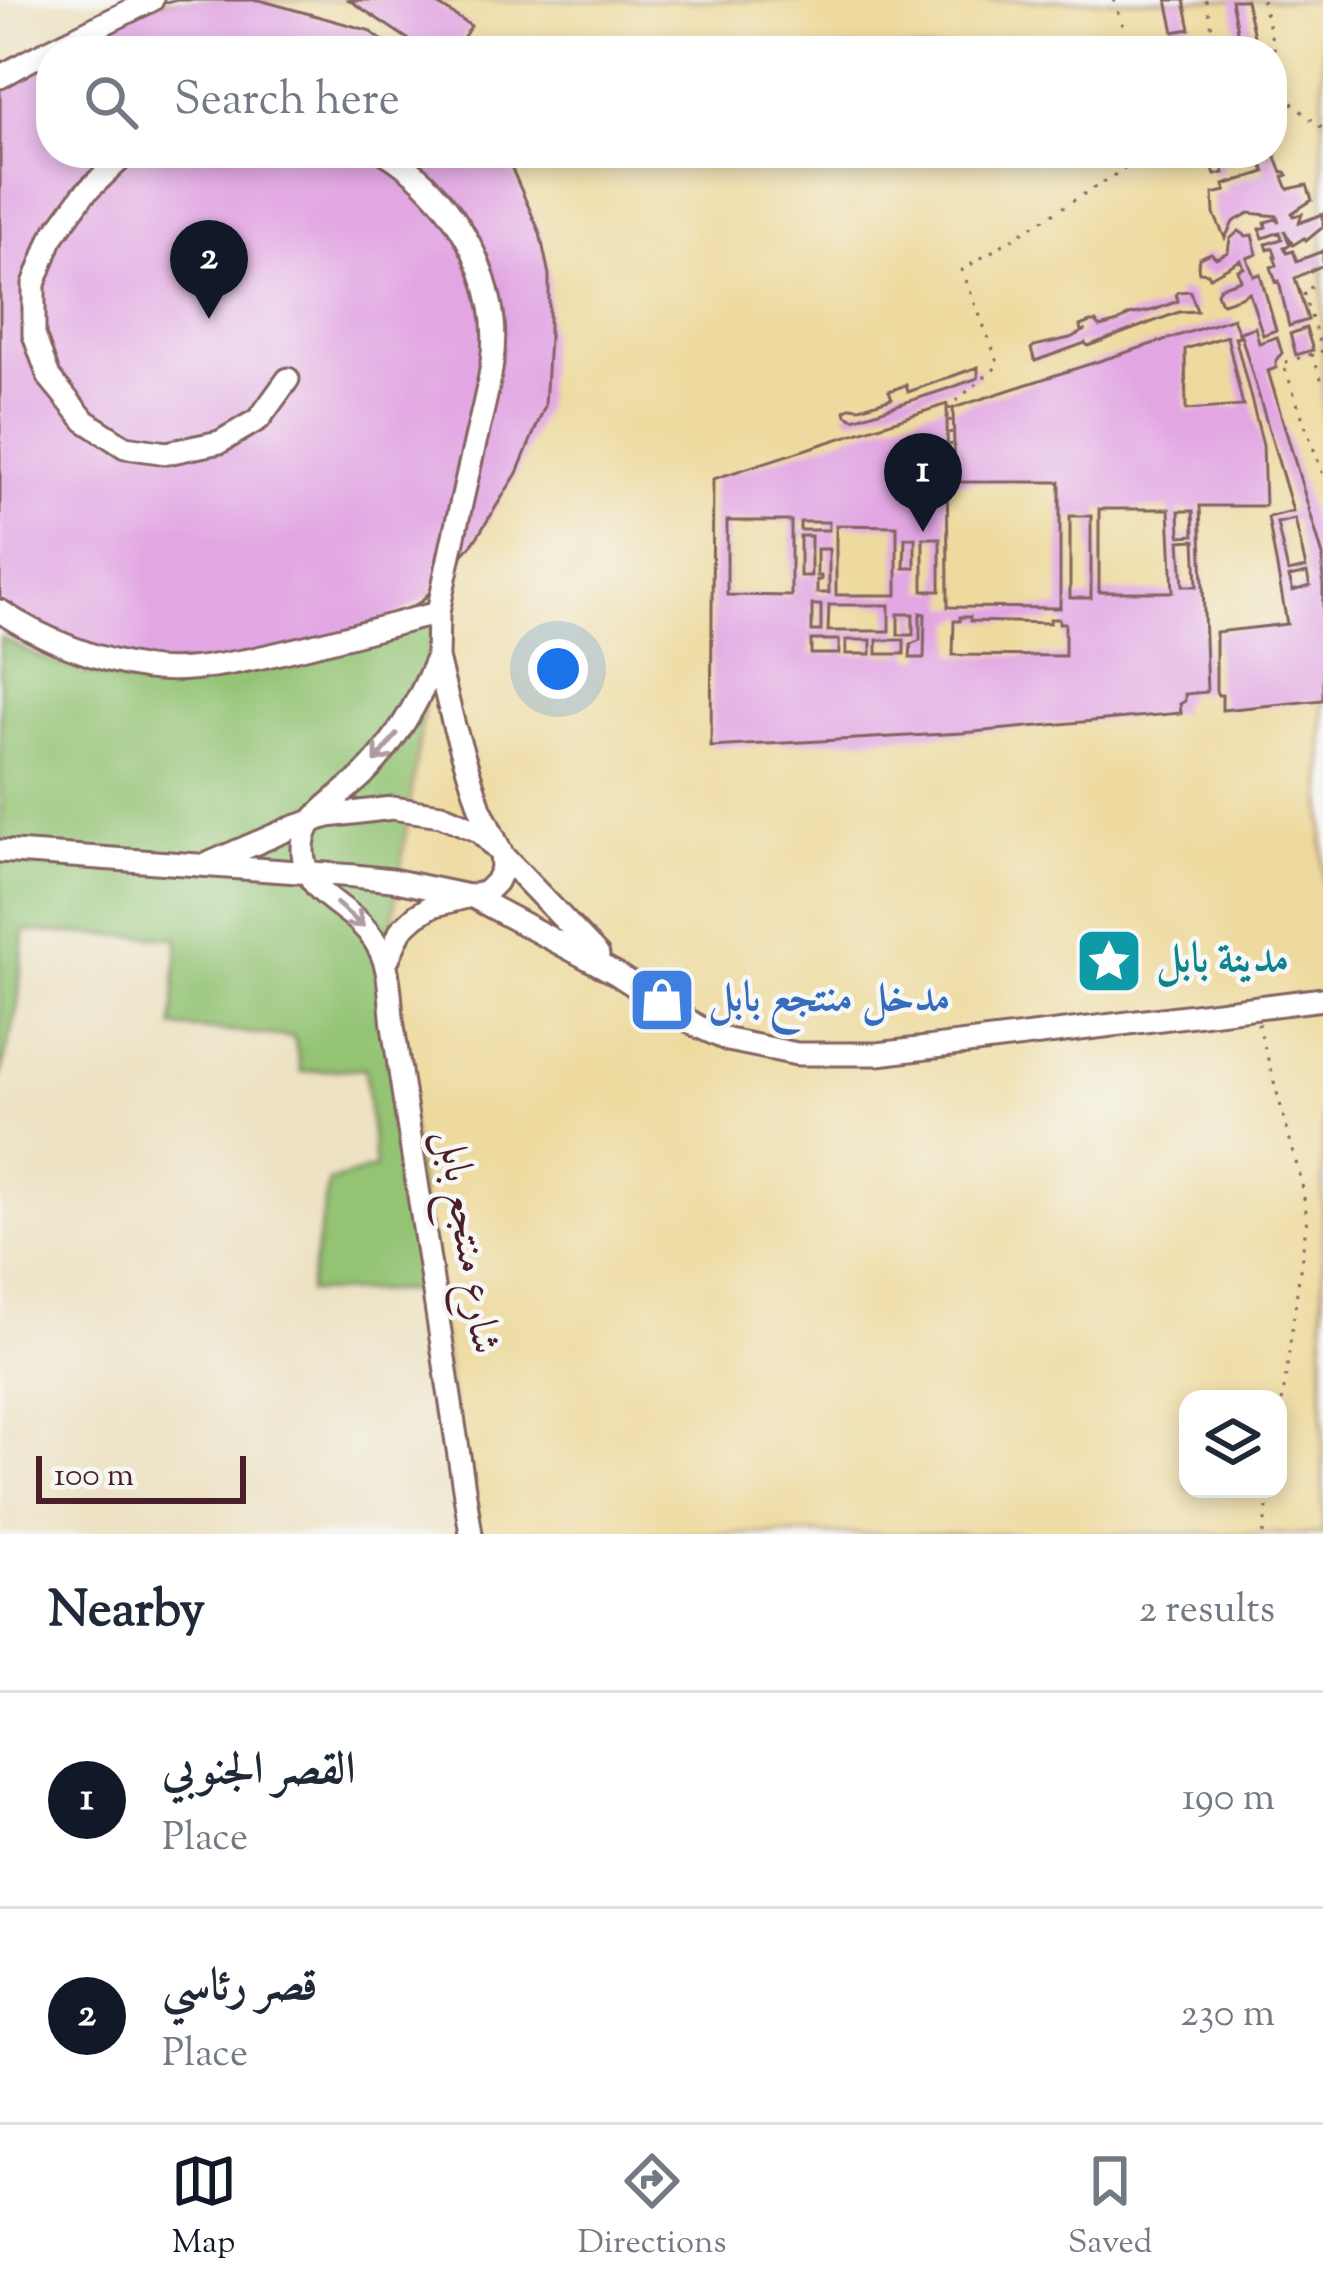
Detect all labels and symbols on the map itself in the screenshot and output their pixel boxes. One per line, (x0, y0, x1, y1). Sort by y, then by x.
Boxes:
pin: 2 (170, 220, 248, 319)
pin: 1 (884, 433, 962, 532)
your location (528, 639, 588, 699)
one-way arrow (373, 731, 400, 763)
one-way arrow (334, 901, 365, 928)
place icon: مدينة بابل (1074, 926, 1144, 996)
place label: مدينة بابل (1156, 931, 1289, 991)
shop icon: مدخل منتجع بابل (627, 965, 697, 1035)
place label: مدخل منتجع بابل (708, 970, 950, 1035)
street label: شارع منتجع بابل (416, 1125, 513, 1359)
scale bar (36, 1450, 246, 1503)

